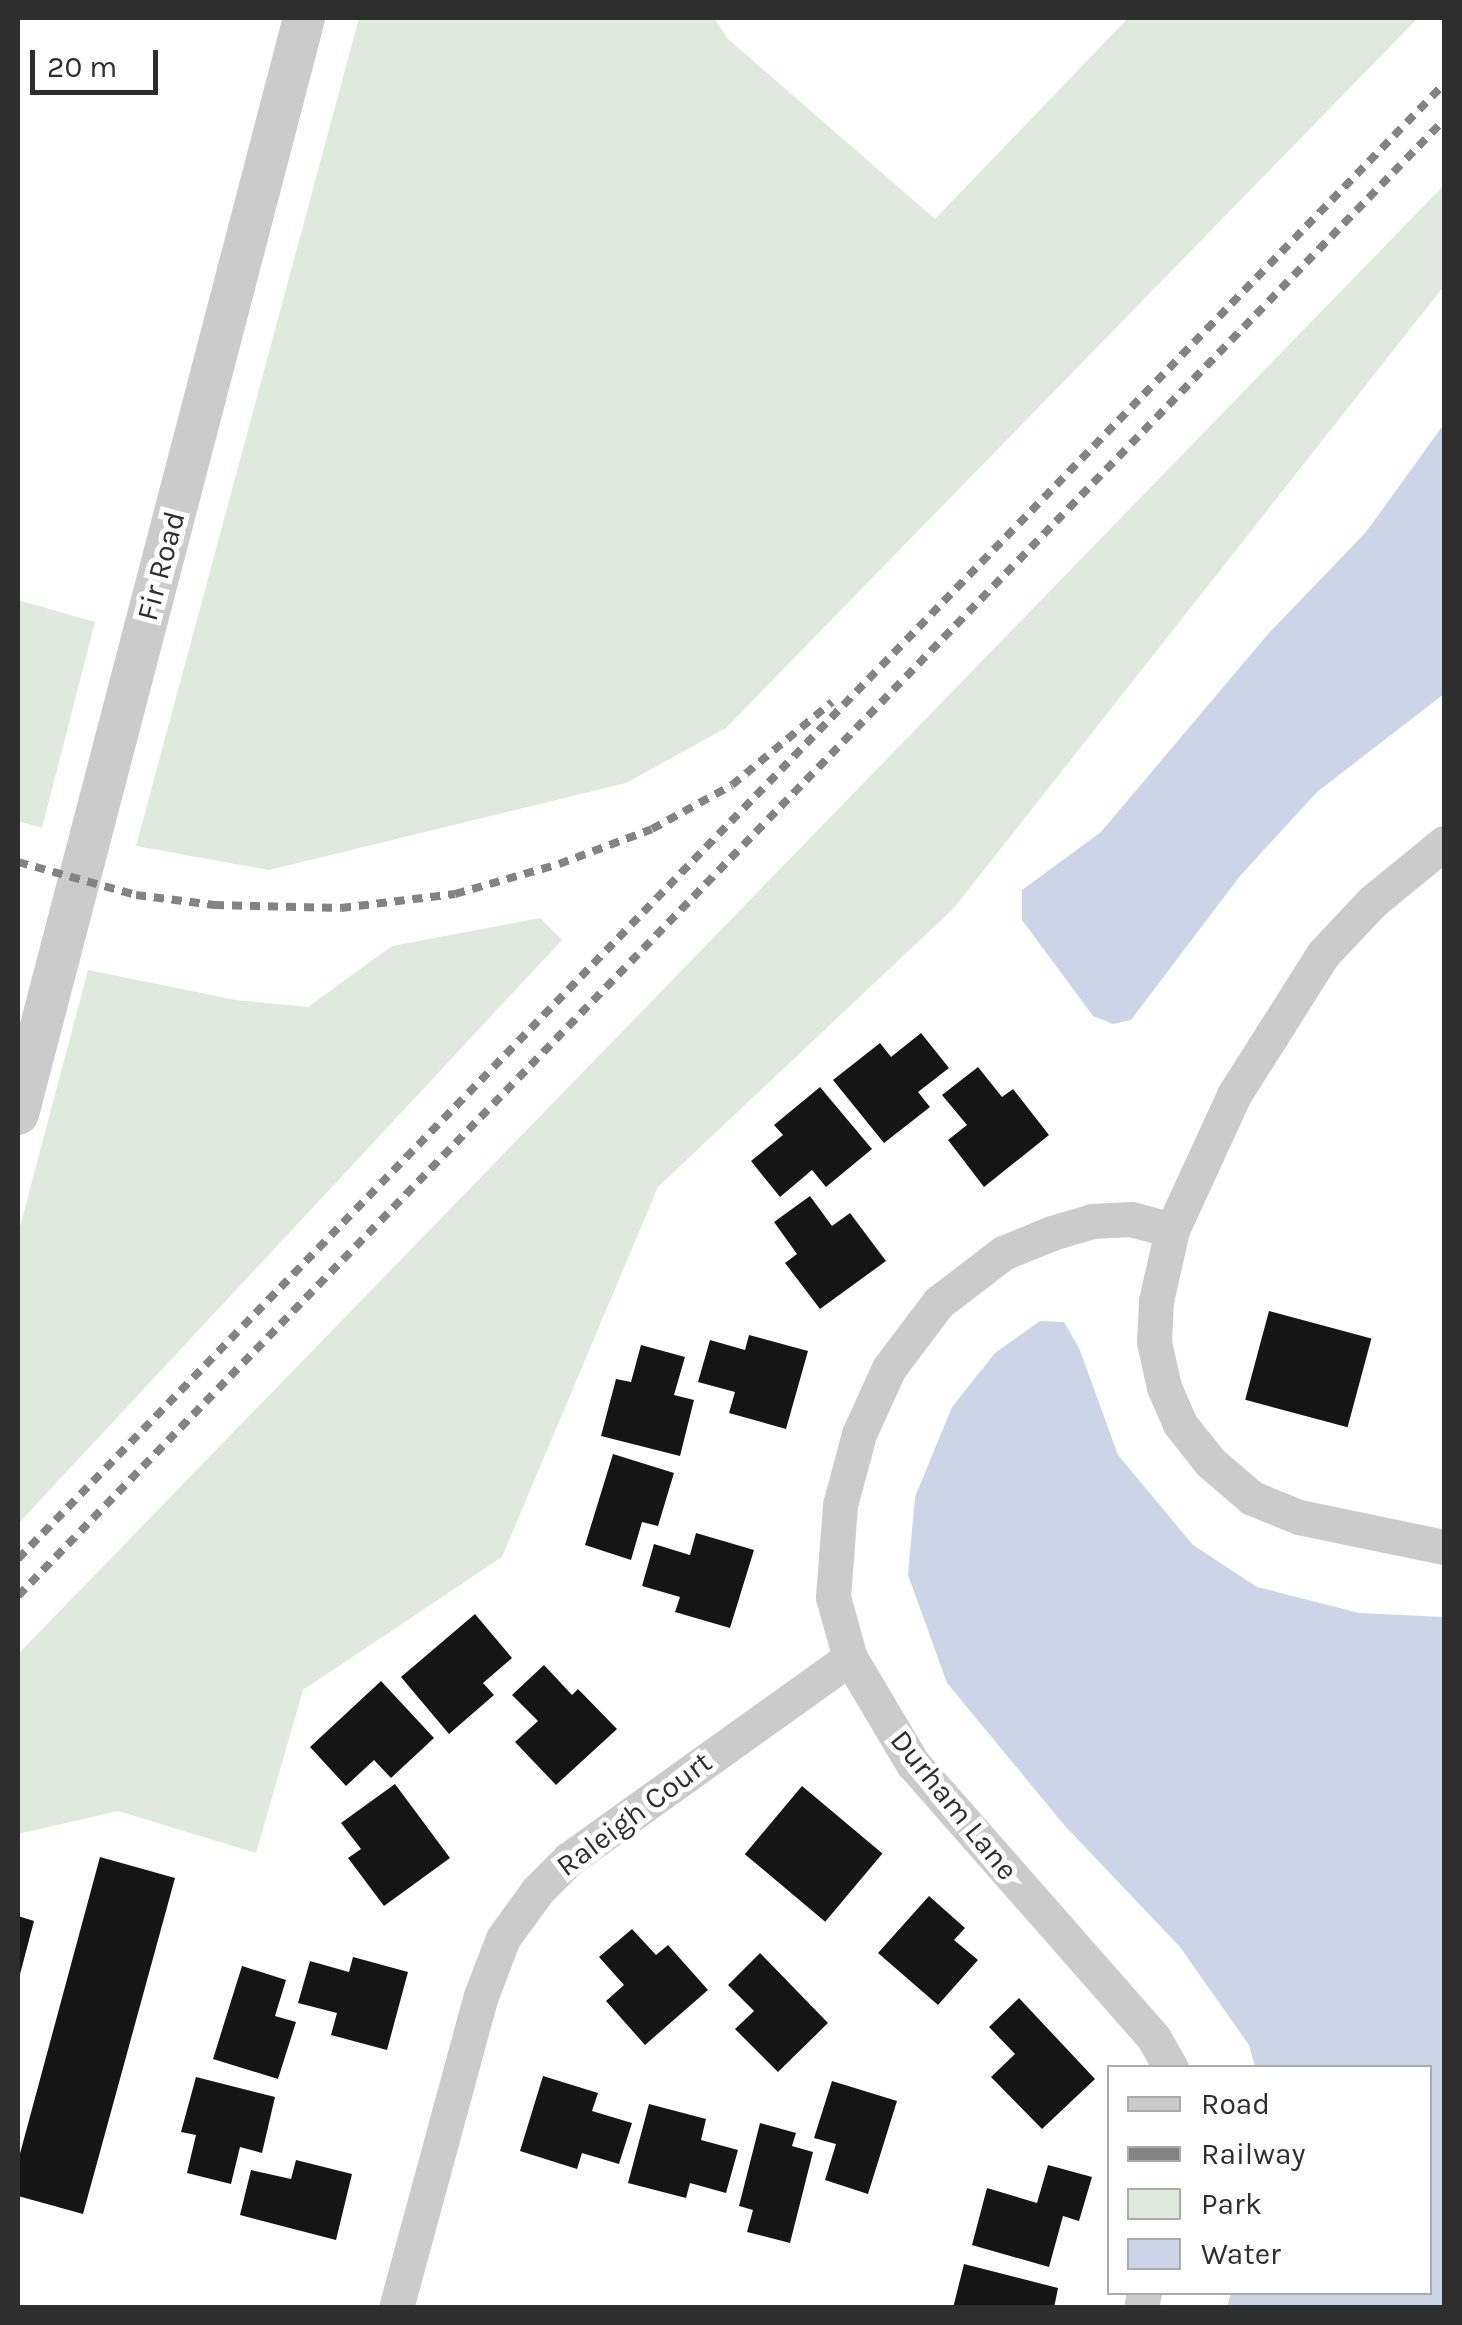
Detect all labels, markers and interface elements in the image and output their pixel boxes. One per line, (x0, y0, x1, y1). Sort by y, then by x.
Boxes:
scale bar (35, 30, 162, 92)
text: 20 m (47, 49, 117, 85)
street label: Fir Road (129, 507, 193, 625)
street label: Durham Lane (883, 1723, 1025, 1887)
street label: Raleigh Court (549, 1744, 719, 1884)
legend (1107, 2065, 1432, 2295)
text: Road (1201, 2086, 1270, 2122)
text: Railway (1201, 2136, 1305, 2172)
text: Park (1201, 2186, 1262, 2222)
text: Water (1201, 2236, 1281, 2272)

